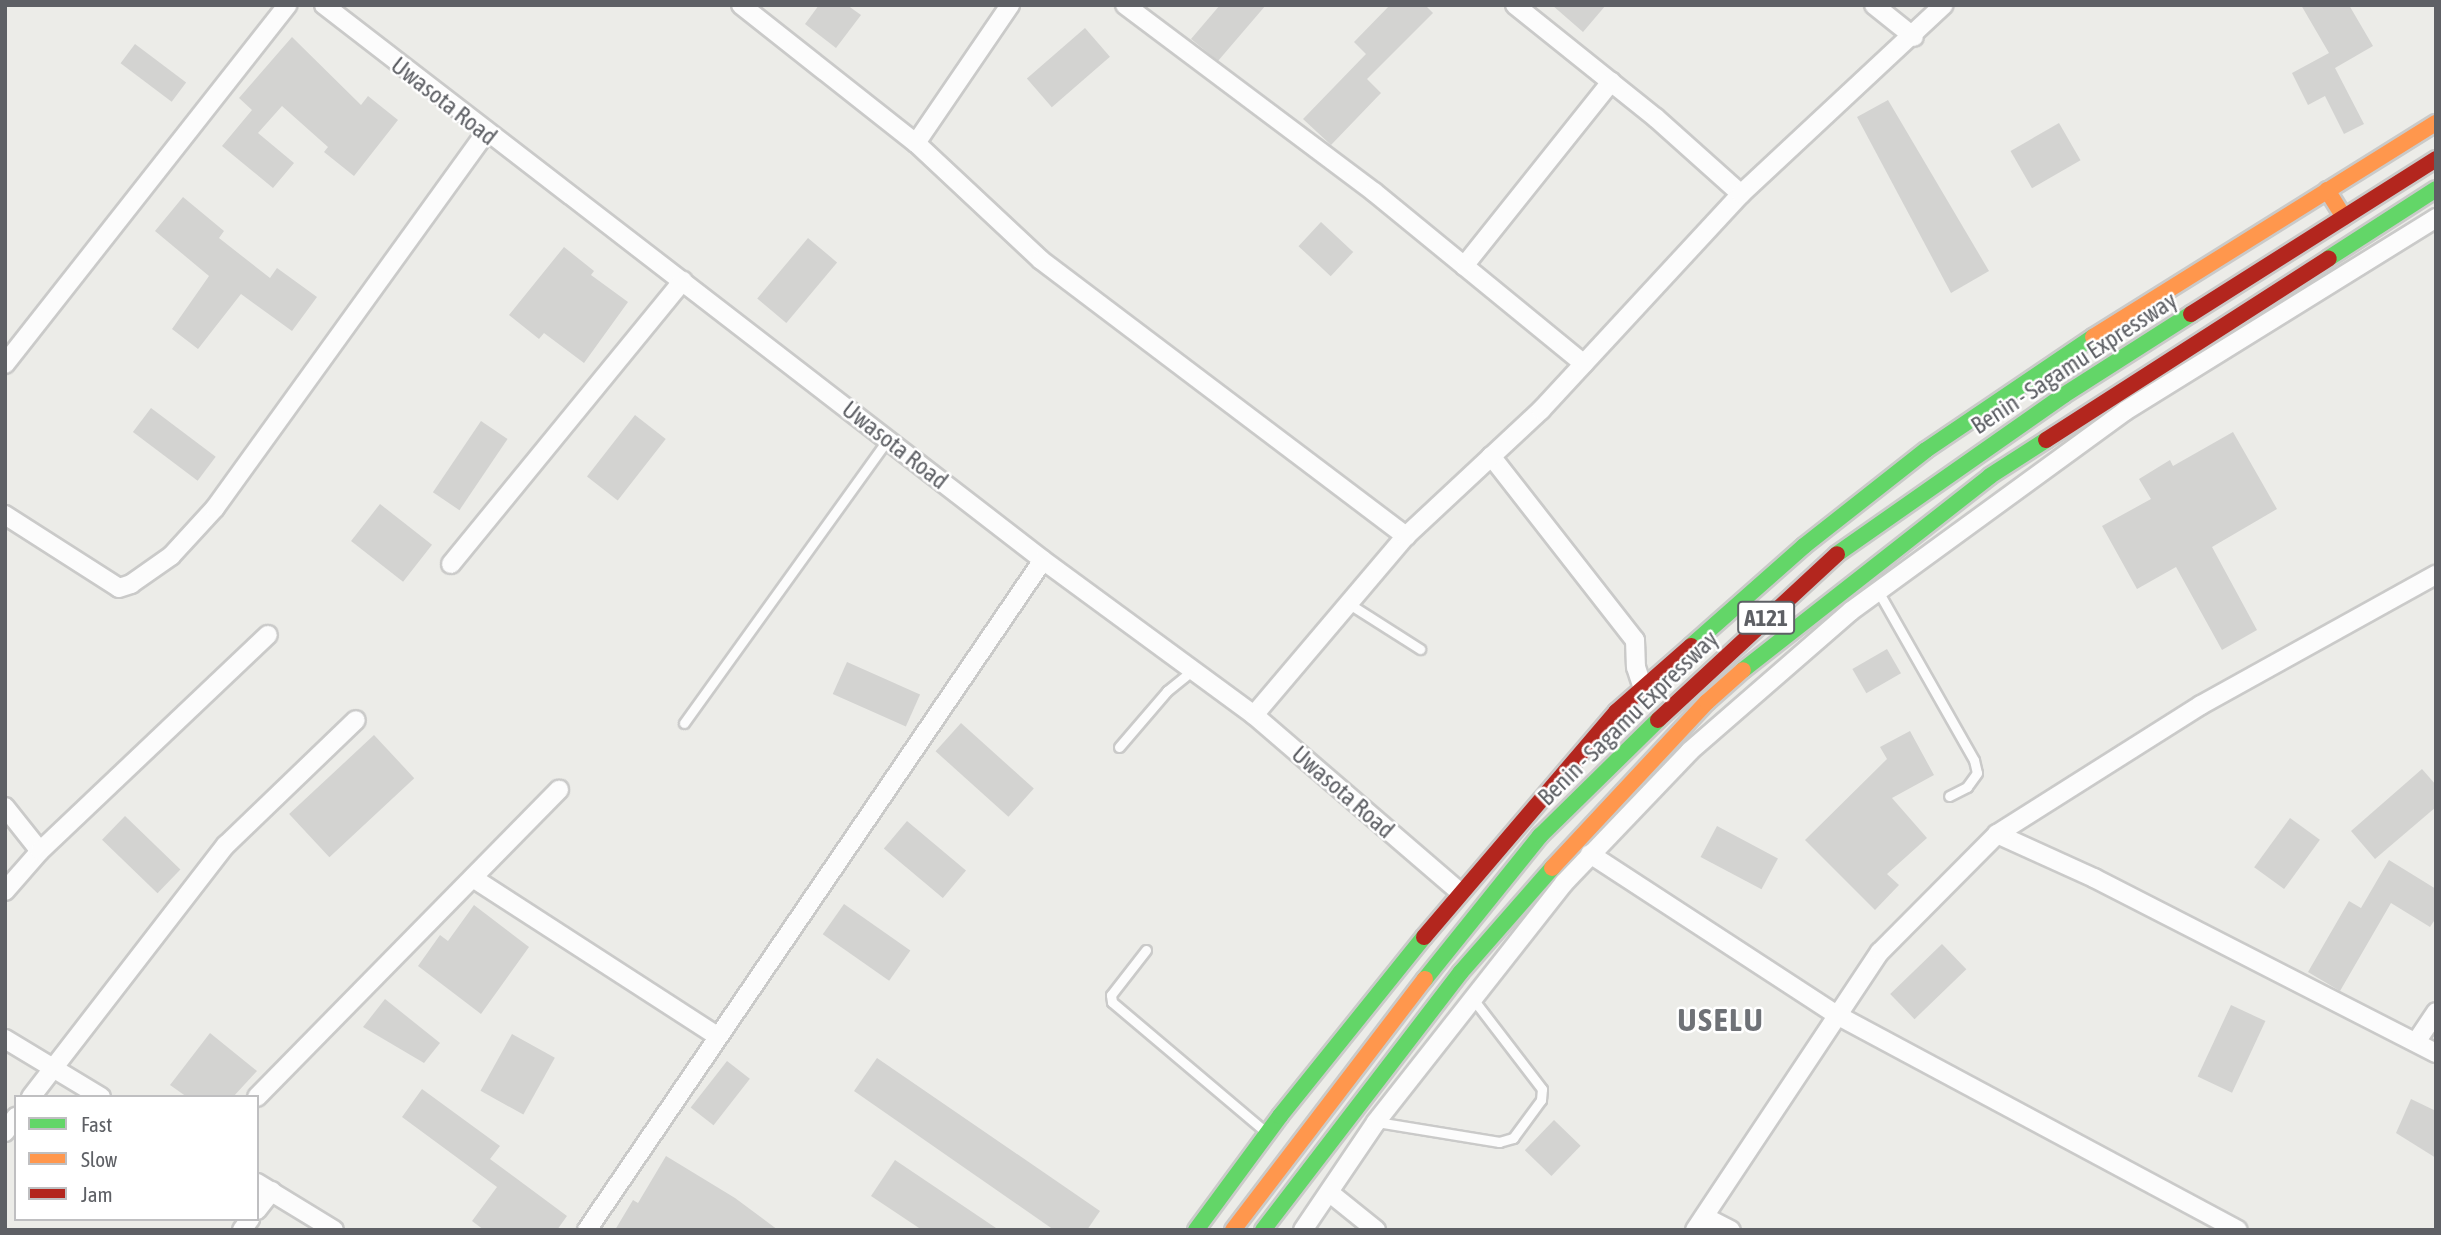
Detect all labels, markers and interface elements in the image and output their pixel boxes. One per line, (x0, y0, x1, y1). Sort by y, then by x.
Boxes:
street label: Uwasota Road (385, 51, 503, 151)
street label: Benin - Sagamu Expressway (1966, 286, 2182, 440)
street label: Uwasota Road (836, 395, 954, 495)
road number: A121 (1736, 598, 1796, 638)
street label: Benin - Sagamu Expressway (1532, 624, 1724, 812)
street label: Uwasota Road (1286, 740, 1400, 844)
district label: USELU (1678, 1001, 1764, 1039)
legend (14, 1095, 259, 1221)
text: Fast (81, 1112, 112, 1136)
text: Slow (81, 1147, 117, 1171)
text: Jam (81, 1182, 113, 1206)

